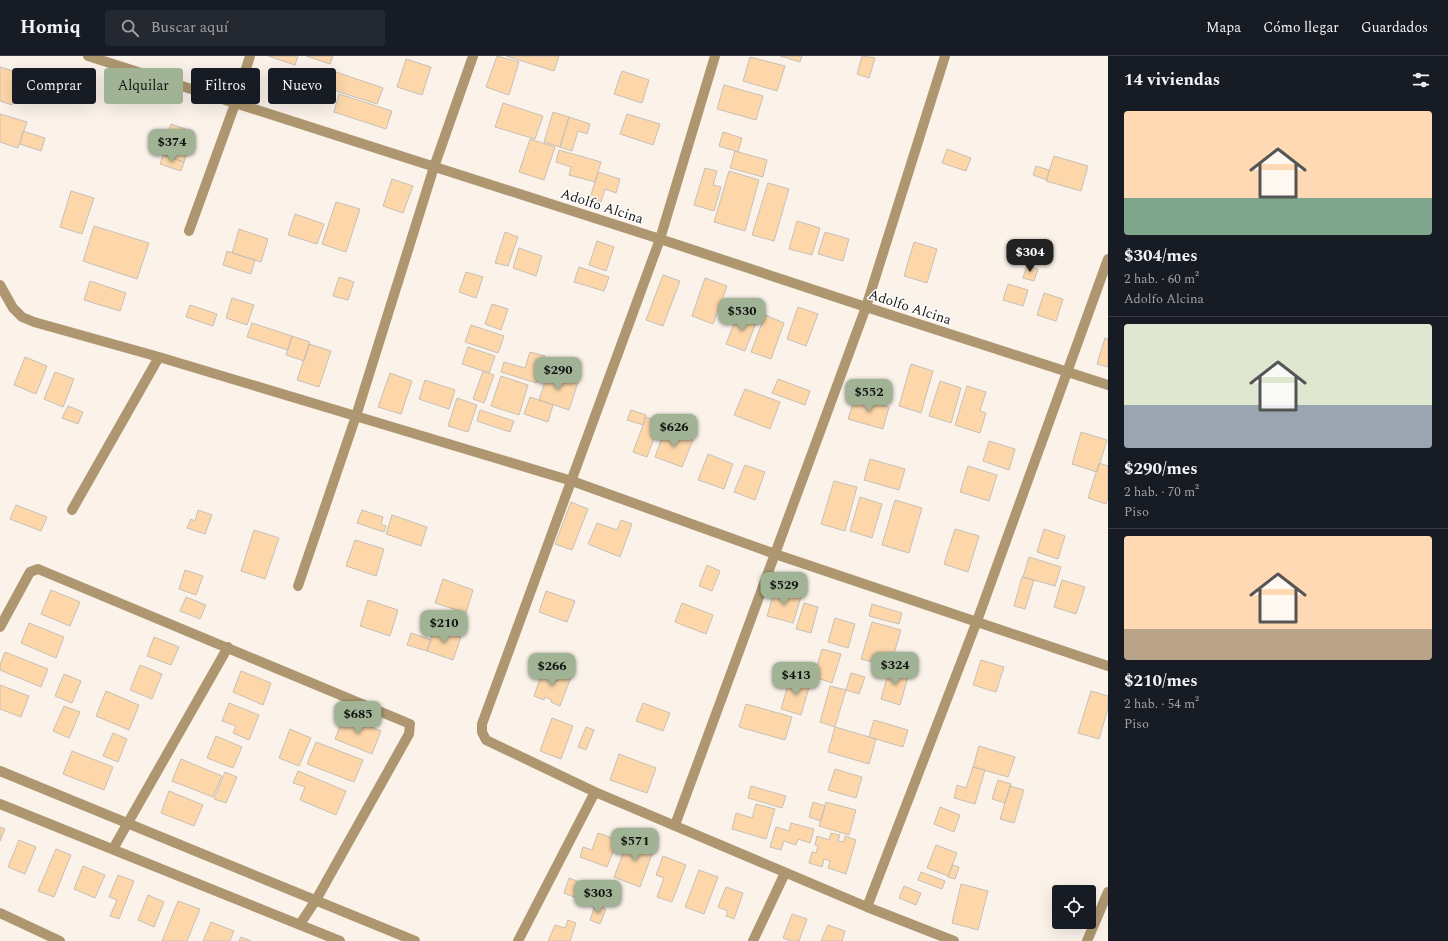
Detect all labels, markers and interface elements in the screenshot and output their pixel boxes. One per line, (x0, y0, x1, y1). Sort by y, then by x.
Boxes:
search box (105, 10, 385, 46)
text: Homiq (20, 13, 81, 42)
text: Buscar aquí (151, 16, 229, 39)
icon: search (119, 17, 141, 39)
text: Mapa (1206, 17, 1241, 38)
text: Cómo llegar (1263, 17, 1339, 38)
text: Guardados (1361, 17, 1428, 38)
text: 14 viviendas (1124, 67, 1220, 93)
chip: Comprar (12, 68, 96, 104)
chip: Alquilar (104, 68, 183, 104)
chip: Filtros (191, 68, 260, 104)
chip: Nuevo (268, 68, 336, 104)
icon: filters (1410, 69, 1432, 91)
pin: $374 (148, 129, 196, 163)
text: $374 (157, 132, 187, 152)
icon: home (1242, 137, 1314, 209)
street label: Adolfo Alcina (558, 183, 646, 229)
pin: $304 (1006, 239, 1054, 273)
text: $304 (1015, 242, 1045, 262)
text: $304/mes (1124, 243, 1198, 269)
text: 2 hab. · 60 m² (1124, 269, 1199, 289)
street label: Adolfo Alcina (866, 284, 954, 330)
text: Adolfo Alcina (1124, 289, 1204, 309)
pin: $530 (718, 298, 766, 332)
text: $530 (727, 301, 757, 321)
icon: home (1242, 350, 1314, 422)
pin: $290 (534, 357, 582, 391)
text: $290 (543, 360, 573, 380)
pin: $552 (845, 379, 893, 413)
text: $552 (854, 382, 884, 402)
pin: $626 (650, 414, 698, 448)
text: $626 (659, 417, 689, 437)
text: $290/mes (1124, 456, 1198, 482)
text: 2 hab. · 70 m² (1124, 482, 1199, 502)
text: Piso (1124, 502, 1149, 522)
icon: home (1242, 562, 1314, 634)
pin: $529 (760, 572, 808, 606)
text: $529 (769, 575, 799, 595)
pin: $210 (420, 610, 468, 644)
text: $210 (429, 613, 459, 633)
pin: $324 (871, 652, 919, 686)
pin: $266 (528, 653, 576, 687)
text: $324 (880, 655, 910, 675)
text: $266 (537, 656, 567, 676)
pin: $413 (772, 662, 820, 696)
text: $413 (781, 665, 811, 685)
text: $210/mes (1124, 668, 1198, 694)
text: 2 hab. · 54 m² (1124, 694, 1199, 714)
pin: $685 (334, 701, 382, 735)
text: $685 (343, 704, 373, 724)
text: Piso (1124, 714, 1149, 734)
pin: $571 (611, 828, 659, 862)
text: $571 (620, 831, 650, 851)
pin: $303 (574, 880, 622, 914)
text: $303 (583, 883, 613, 903)
map controls (1052, 885, 1096, 929)
button: locate (1052, 885, 1096, 929)

